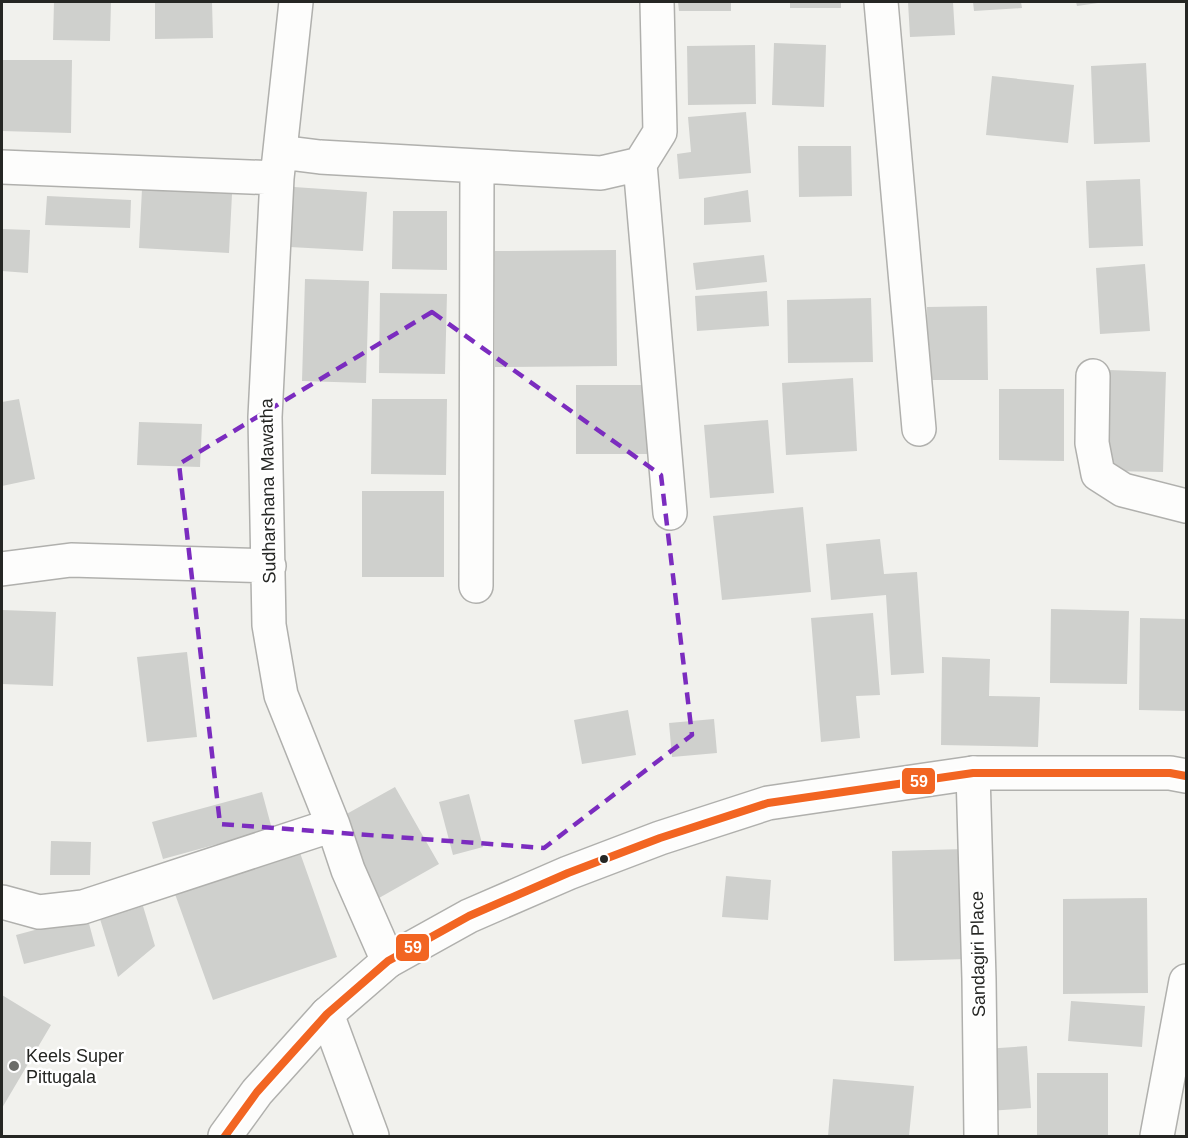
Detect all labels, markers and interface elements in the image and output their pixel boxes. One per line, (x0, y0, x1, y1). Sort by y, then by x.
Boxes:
street label: Sudharshana Mawatha (256, 397, 280, 584)
line badge: 59 (901, 767, 936, 795)
text: 59 (910, 773, 928, 790)
unlabelled marker (598, 853, 610, 865)
street label: Sandagiri Place (967, 891, 989, 1017)
line badge: 59 (395, 933, 430, 962)
text: 59 (404, 939, 422, 956)
place label: Keels Super Pittugala (26, 1046, 124, 1087)
marker: Keels Super Pittugala (7, 1059, 21, 1073)

